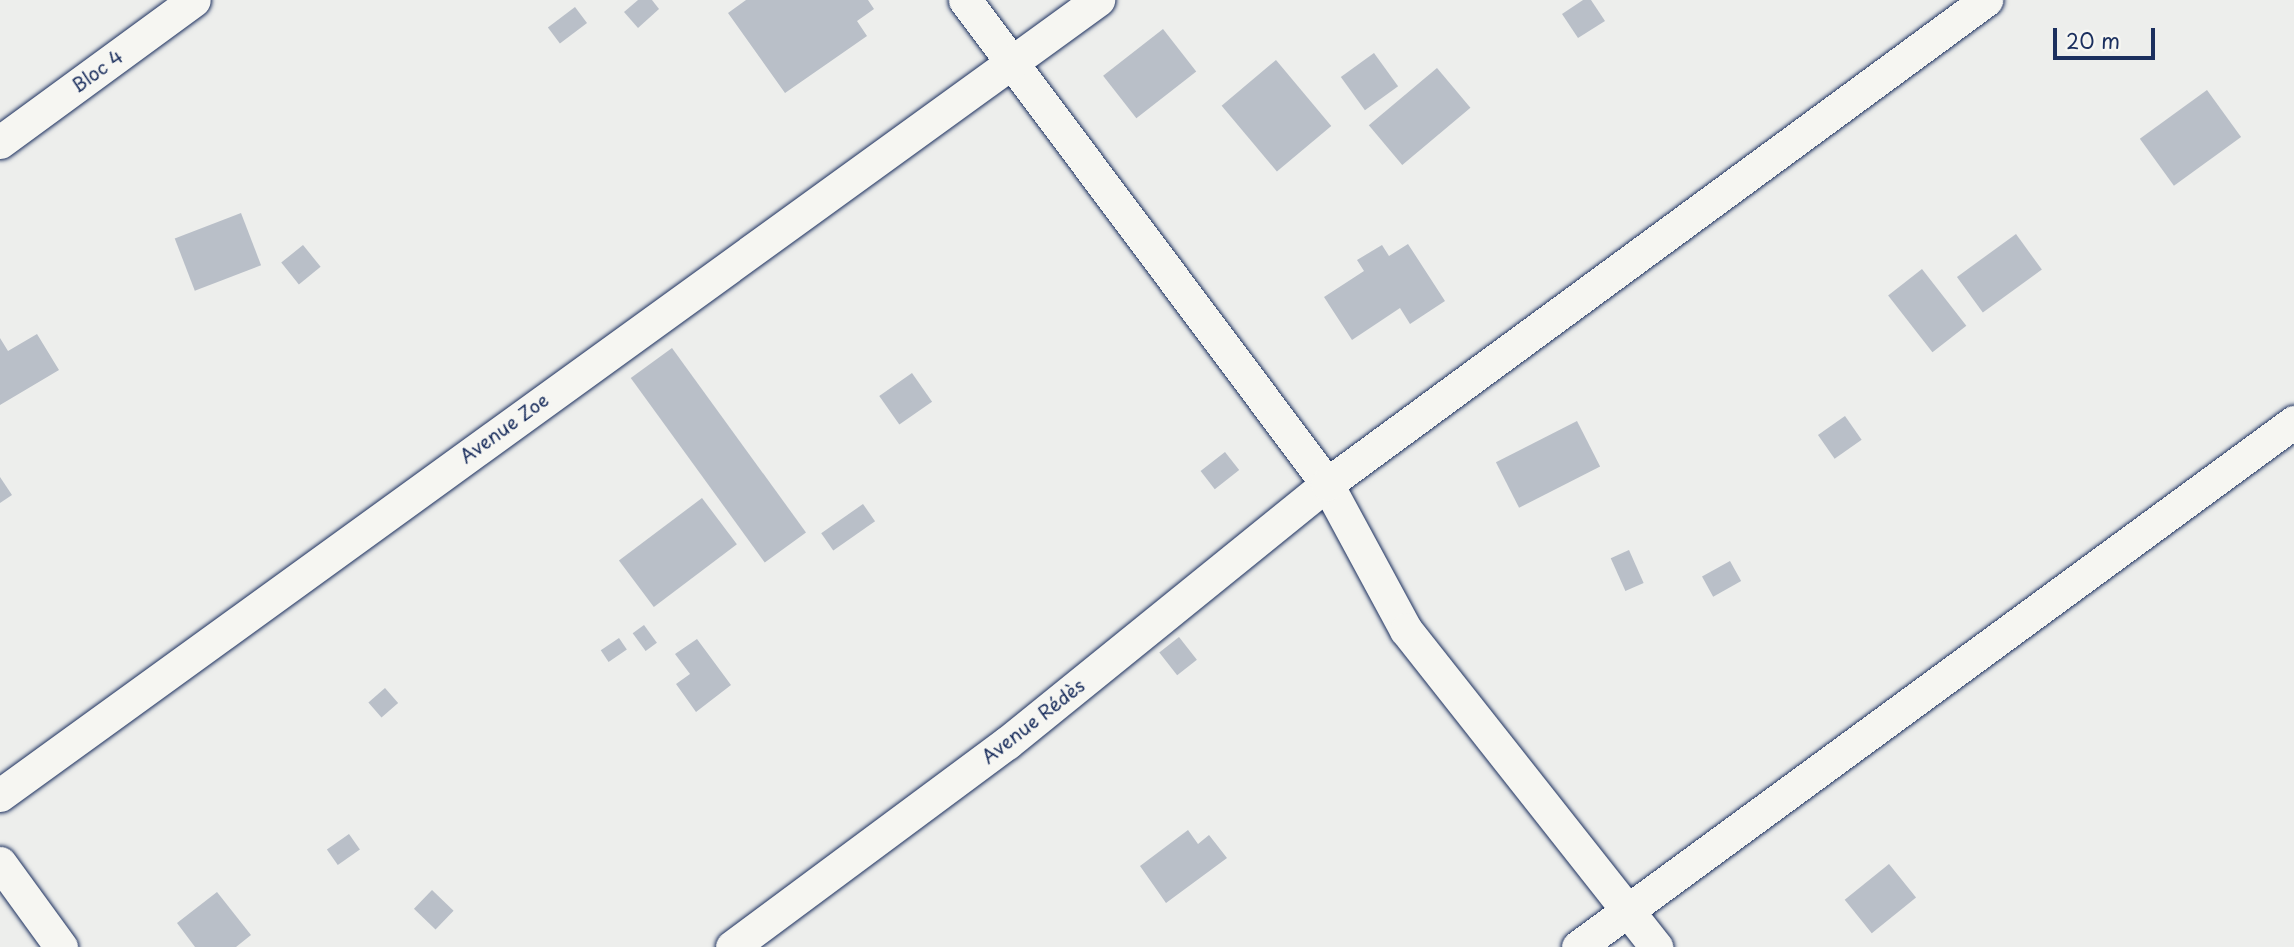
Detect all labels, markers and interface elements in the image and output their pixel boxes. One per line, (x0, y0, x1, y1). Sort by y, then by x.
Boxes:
scale bar (2056, 14, 2158, 58)
text: 20 m (2066, 24, 2120, 56)
street label: Bloc 4 (67, 45, 127, 97)
street label: Avenue Zoe (455, 388, 553, 468)
street label: Avenue Rédès (977, 674, 1089, 768)

